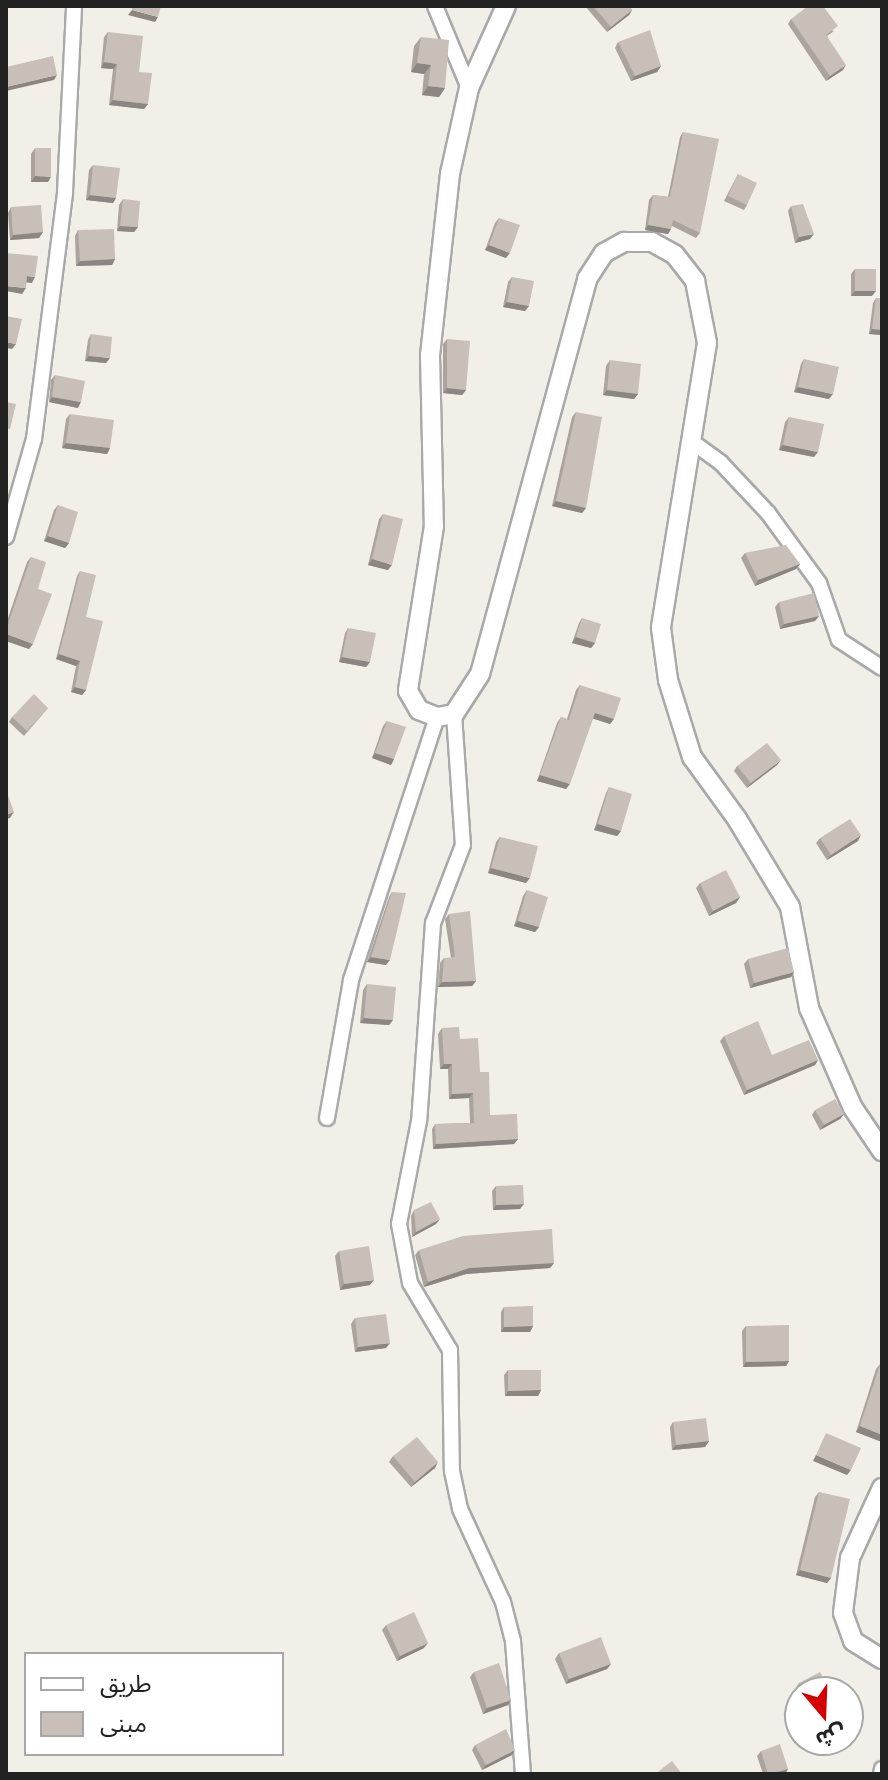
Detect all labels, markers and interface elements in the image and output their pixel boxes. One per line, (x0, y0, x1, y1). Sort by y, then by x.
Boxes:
legend (24, 1652, 284, 1756)
text: طريق (100, 1667, 152, 1699)
north arrow (784, 1676, 864, 1756)
text: مبنى (100, 1707, 147, 1739)
text: ش (812, 1718, 850, 1756)

